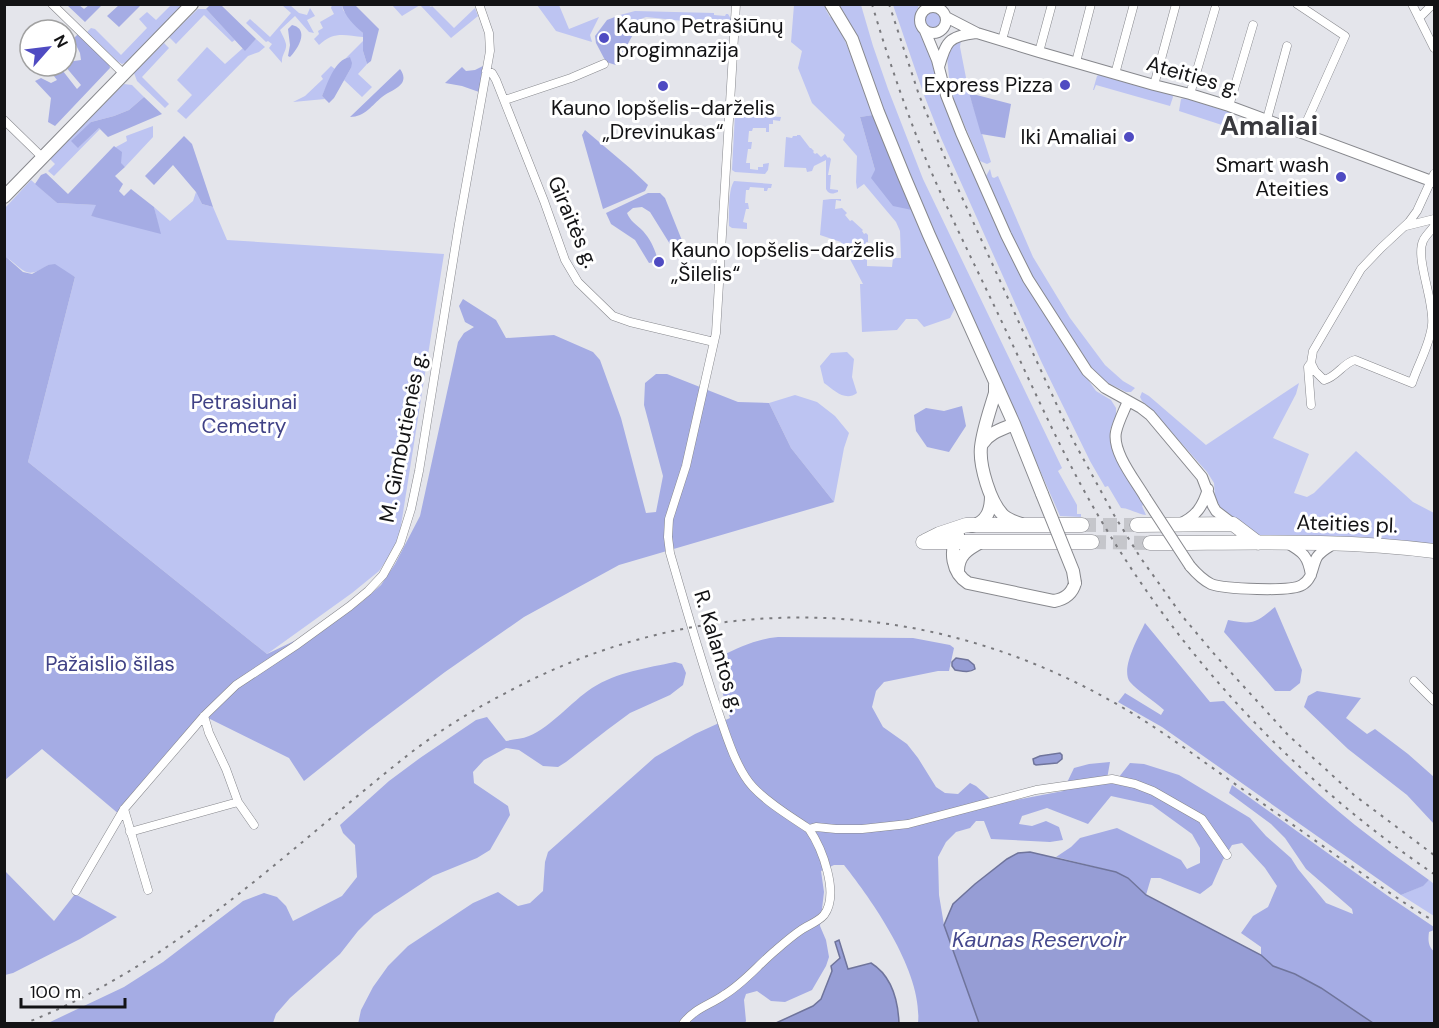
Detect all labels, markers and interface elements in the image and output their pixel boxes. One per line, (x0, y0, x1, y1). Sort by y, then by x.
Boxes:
place label: Kauno Petrašiūnų progimnazija (616, 12, 784, 64)
north arrow (18, 18, 78, 78)
text: N (49, 31, 73, 51)
marker: Kauno Petrašiūnų progimnazija (597, 31, 611, 45)
street label: Ateities g. (1143, 49, 1243, 103)
place label: Express Pizza (924, 71, 1053, 99)
marker: Express Pizza (1058, 78, 1072, 92)
marker: Kauno lopšelis-darželis „Drevinukas“ (656, 79, 670, 93)
place label: Kauno lopšelis-darželis „Drevinukas“ (551, 94, 775, 146)
district label: Amaliai (1220, 108, 1318, 143)
place label: Iki Amaliai (1021, 123, 1117, 151)
marker: Iki Amaliai (1122, 130, 1136, 144)
place label: Smart wash Ateities (1215, 151, 1329, 203)
marker: Smart wash Ateities (1334, 170, 1348, 184)
street label: Giraitės g. (541, 172, 605, 272)
place label: Kauno lopšelis-darželis „Šilelis“ (671, 236, 895, 288)
marker: Kauno lopšelis-darželis „Šilelis“ (652, 255, 666, 269)
street label: M. Gimbutienės g. (373, 349, 433, 525)
park label: Petrasiunai Cemetry (191, 388, 297, 440)
street label: Ateities pl. (1296, 508, 1398, 540)
street label: R. Kalantos g. (687, 587, 751, 715)
park label: Pažaislio šilas (45, 650, 175, 678)
water label: Kaunas Reservoir (952, 925, 1127, 954)
scale bar (21, 971, 124, 1009)
text: 100 m (30, 980, 81, 1004)

